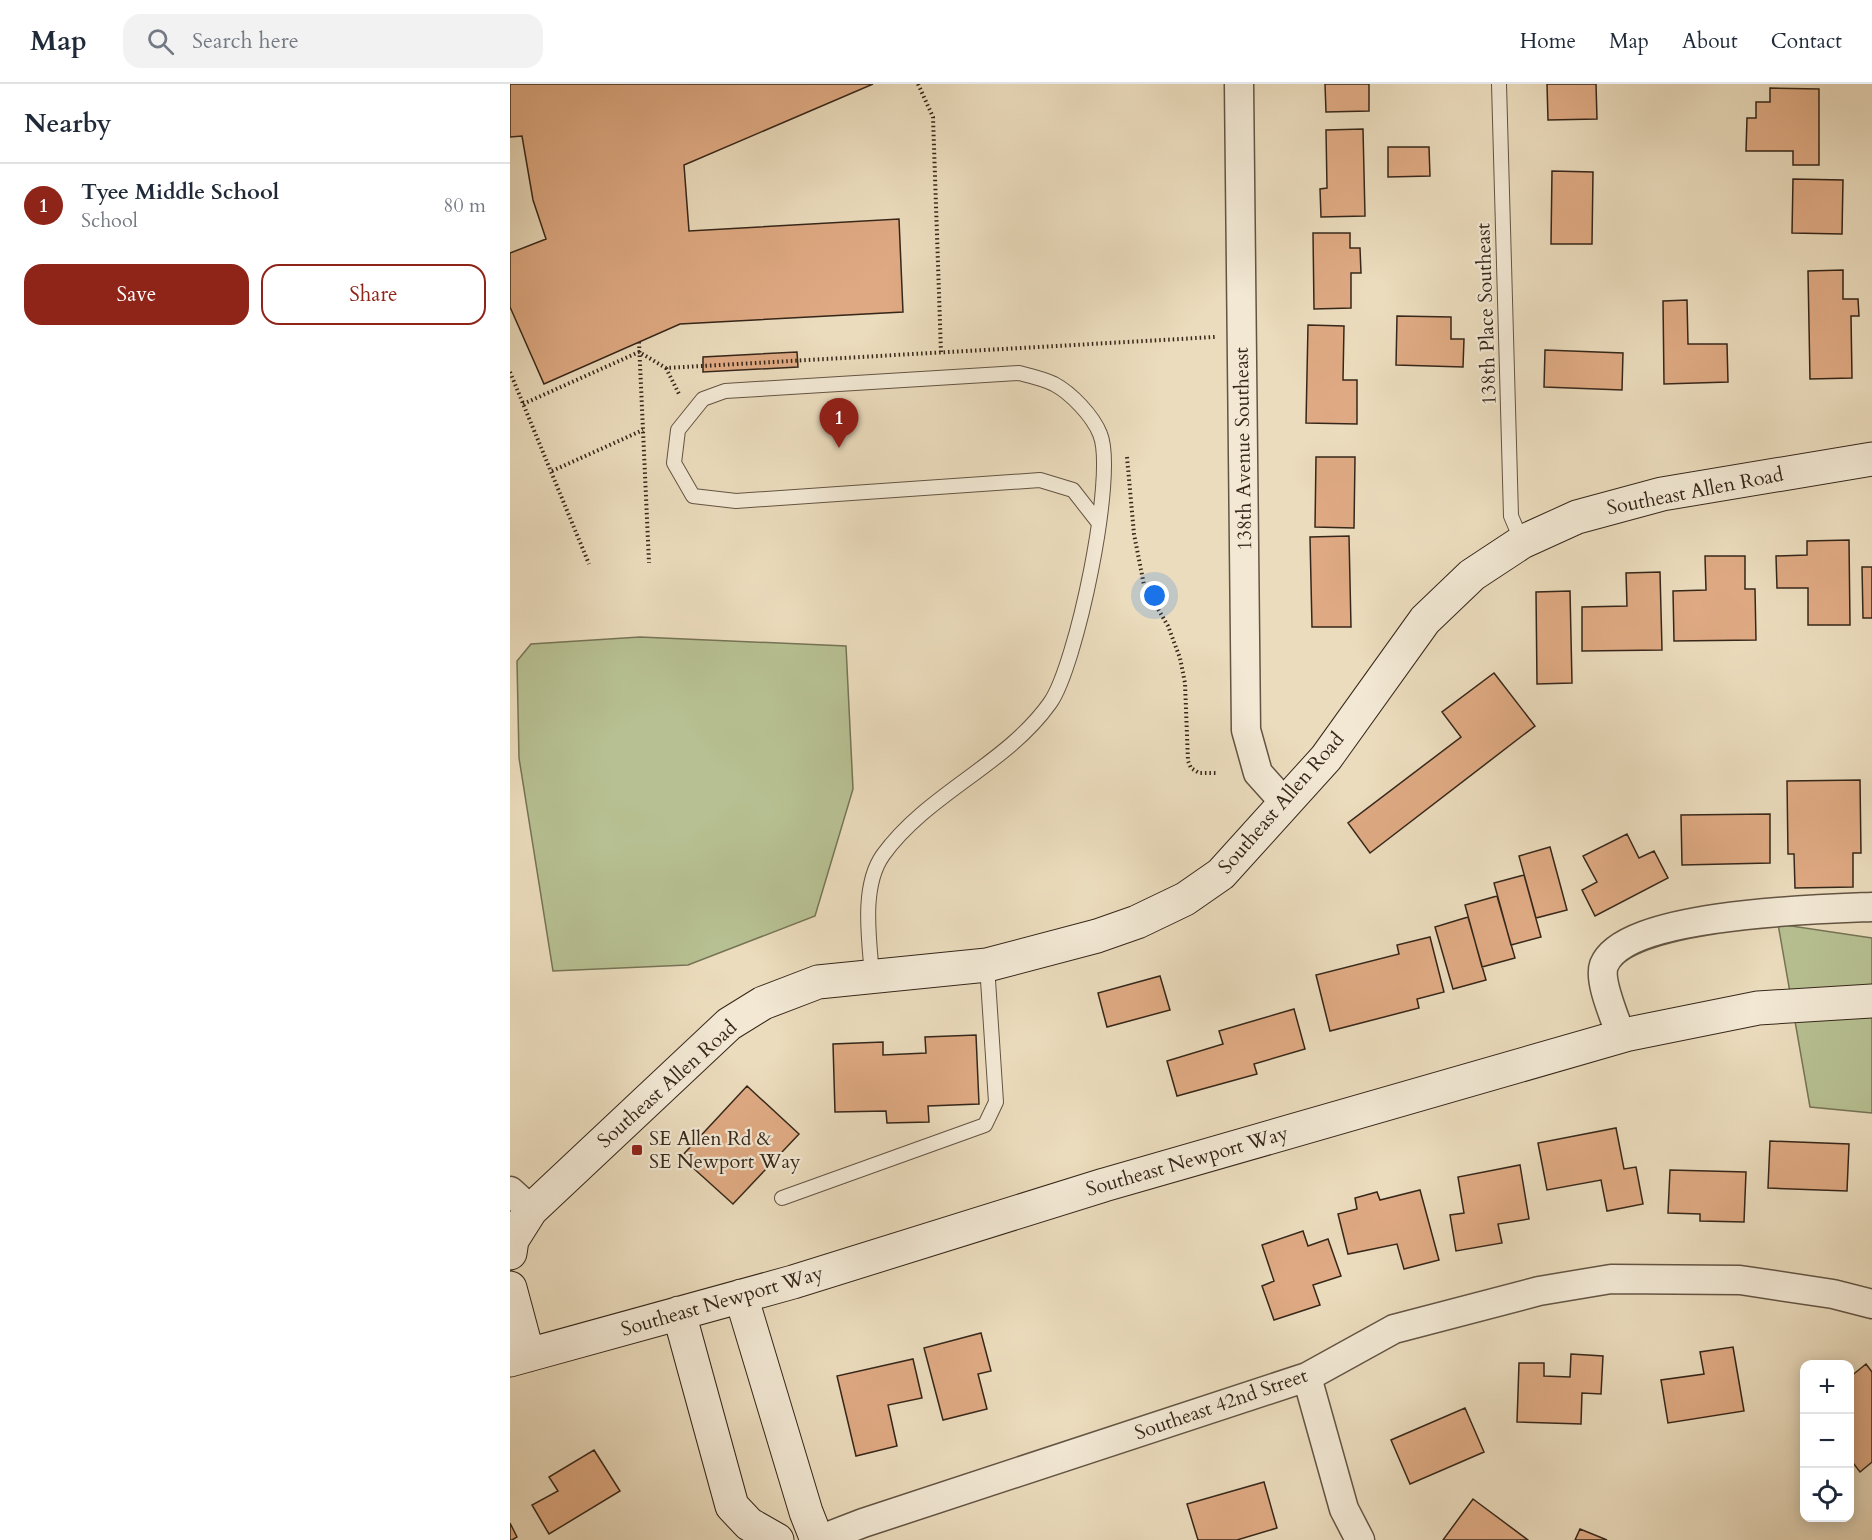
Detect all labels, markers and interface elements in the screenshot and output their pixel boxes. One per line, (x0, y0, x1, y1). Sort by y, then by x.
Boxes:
search box (123, 14, 543, 68)
text: Map (30, 22, 87, 60)
icon: search (144, 25, 177, 58)
text: Search here (192, 26, 299, 56)
text: Home (1520, 27, 1576, 56)
text: Map (1609, 27, 1649, 56)
text: About (1682, 27, 1738, 56)
text: Contact (1771, 27, 1842, 56)
text: Nearby (24, 106, 112, 141)
text: Tyee Middle School (81, 177, 279, 207)
text: 1 (38, 192, 49, 219)
text: 80 m (443, 192, 486, 219)
text: School (81, 207, 138, 234)
street label: 138th Place Southeast (1469, 222, 1503, 406)
button: Save (24, 264, 249, 325)
button: Share (261, 264, 486, 325)
street label: 138th Avenue Southeast (1228, 346, 1258, 551)
pin: 1 (820, 398, 858, 448)
street label: Southeast Allen Road (1604, 461, 1786, 521)
your location (1140, 581, 1169, 610)
street label: Southeast Allen Road (1212, 726, 1350, 880)
street label: Southeast Allen Road (591, 1014, 743, 1154)
street label: Southeast Newport Way (1083, 1119, 1292, 1203)
place label: SE Allen Rd & SE Newport Way (649, 1125, 801, 1175)
marker: SE Allen Rd & SE Newport Way (630, 1143, 644, 1157)
street label: Southeast Newport Way (618, 1259, 827, 1343)
map controls (1800, 1360, 1854, 1522)
button: + (1800, 1360, 1854, 1414)
street label: Southeast 42nd Street (1131, 1362, 1312, 1446)
button: − (1800, 1414, 1854, 1468)
button: locate (1800, 1468, 1854, 1522)

